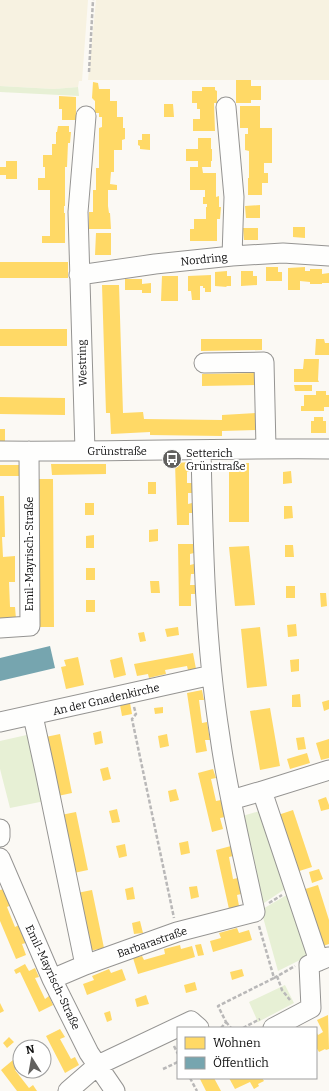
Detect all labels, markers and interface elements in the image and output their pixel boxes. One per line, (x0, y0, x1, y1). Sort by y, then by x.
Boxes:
street label: Nordring (180, 251, 228, 268)
street label: Westring (75, 339, 90, 387)
street label: Grünstraße (87, 445, 147, 458)
place label: Setterich Grünstraße (186, 447, 246, 473)
bus stop icon: Setterich Grünstraße (161, 448, 183, 470)
street label: Emil-Mayrisch-Straße (23, 497, 36, 611)
street label: An der Gnadenkirche (51, 681, 161, 718)
street label: Emil-Mayrisch-Straße (22, 923, 83, 1032)
street label: Barbarastraße (115, 924, 189, 961)
legend (177, 1027, 317, 1079)
text: Wohnen (213, 1036, 261, 1050)
north arrow (12, 1039, 52, 1079)
text: N (25, 1042, 36, 1057)
text: Öffentlich (213, 1055, 269, 1070)

